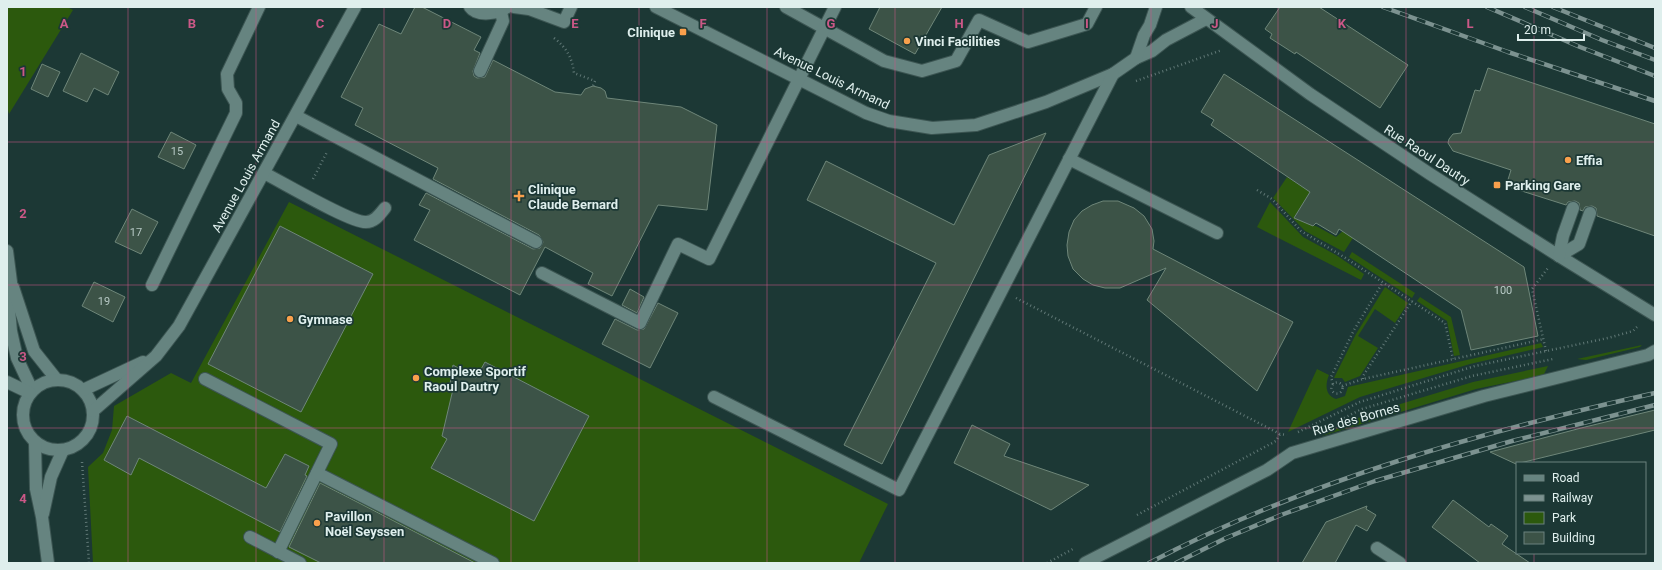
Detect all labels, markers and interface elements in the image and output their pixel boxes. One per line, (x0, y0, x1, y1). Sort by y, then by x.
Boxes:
text: A (60, 16, 69, 31)
text: B (188, 16, 196, 31)
text: C (316, 16, 325, 31)
text: D (443, 16, 451, 31)
text: E (571, 16, 579, 31)
text: F (699, 16, 707, 31)
text: G (827, 16, 836, 31)
text: H (954, 16, 964, 31)
text: I (1085, 16, 1089, 31)
text: J (1211, 16, 1219, 31)
text: K (1338, 16, 1347, 31)
text: L (1466, 16, 1474, 31)
scale bar (1518, 16, 1584, 42)
text: 20 m (1524, 23, 1551, 37)
place label: Clinique (627, 25, 675, 40)
marker: Clinique (678, 27, 688, 37)
place label: Vinci Facilities (915, 34, 1000, 49)
marker: Vinci Facilities (902, 36, 912, 46)
street label: Avenue Louis Armand (772, 44, 892, 112)
text: 1 (19, 64, 27, 79)
street label: Avenue Louis Armand (209, 117, 283, 235)
street label: Rue Raoul Dautry (1381, 122, 1473, 188)
house number: 15 (171, 145, 183, 158)
place label: Effia (1576, 153, 1602, 168)
marker: Effia (1563, 155, 1573, 165)
place label: Parking Gare (1505, 178, 1581, 193)
marker: Parking Gare (1492, 180, 1502, 190)
place label: Clinique Claude Bernard (528, 182, 618, 212)
marker: Clinique Claude Bernard (513, 190, 525, 202)
text: 2 (19, 206, 27, 221)
house number: 17 (130, 226, 142, 239)
house number: 100 (1494, 284, 1512, 297)
house number: 19 (98, 295, 110, 308)
place label: Gymnase (298, 312, 353, 327)
marker: Gymnase (285, 314, 295, 324)
text: 3 (19, 349, 27, 364)
place label: Complexe Sportif Raoul Dautry (424, 364, 526, 394)
marker: Complexe Sportif Raoul Dautry (411, 373, 421, 383)
street label: Rue des Bornes (1311, 399, 1402, 439)
legend (1516, 462, 1646, 554)
text: Road (1552, 471, 1580, 485)
text: 4 (19, 491, 27, 506)
text: Railway (1552, 491, 1593, 505)
place label: Pavillon Noël Seyssen (325, 509, 404, 539)
text: Park (1552, 511, 1577, 525)
marker: Pavillon Noël Seyssen (312, 518, 322, 528)
text: Building (1552, 531, 1595, 545)

